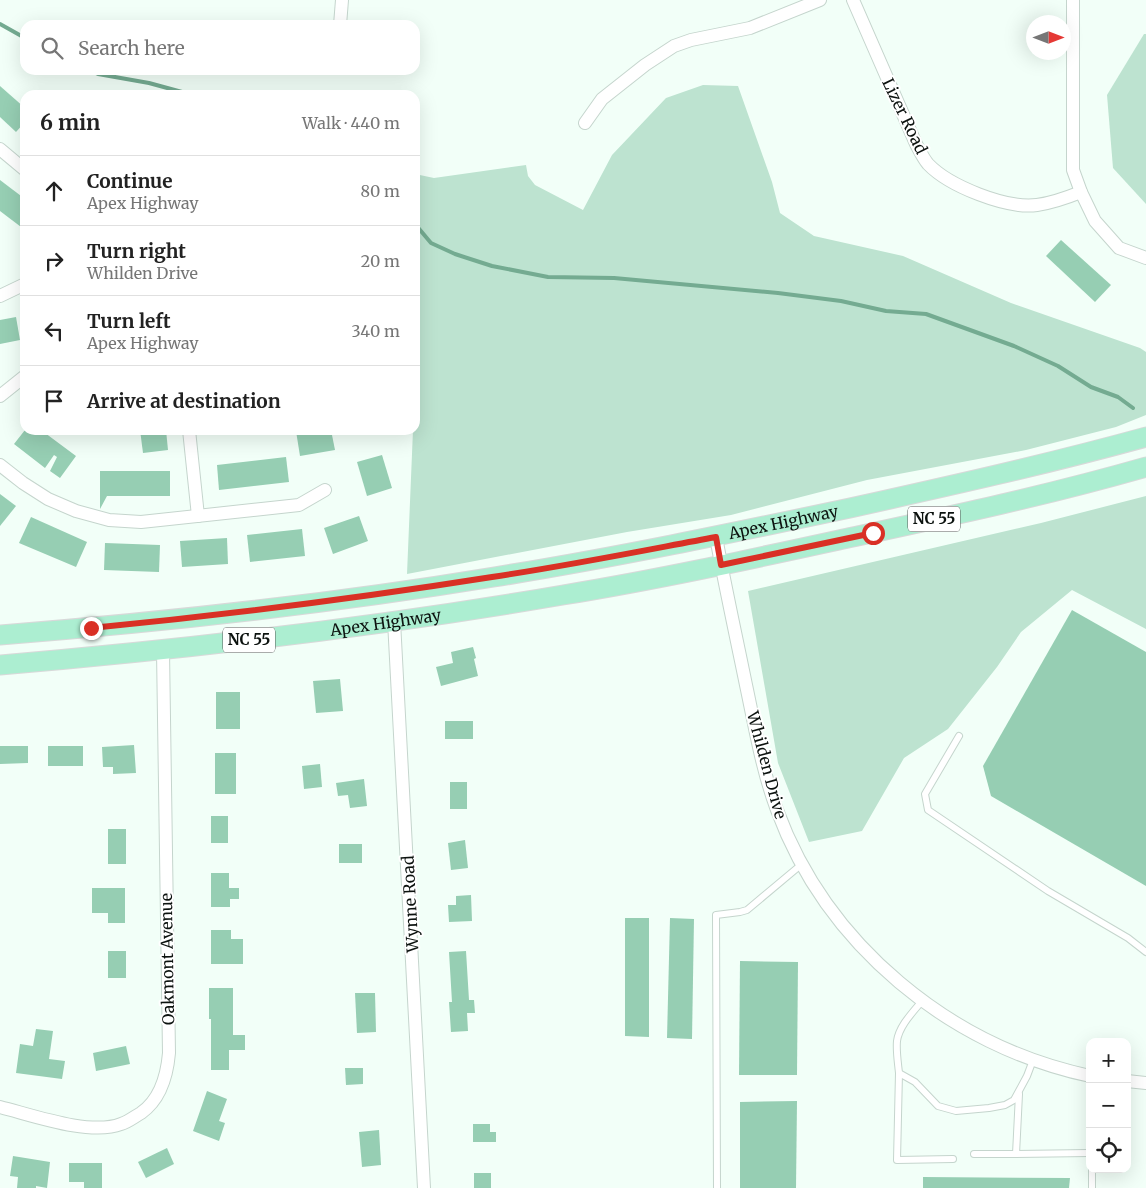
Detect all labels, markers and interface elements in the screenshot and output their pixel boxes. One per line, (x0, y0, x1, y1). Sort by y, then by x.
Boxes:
north arrow (1026, 15, 1071, 60)
search box (20, 20, 420, 75)
icon: search (38, 34, 66, 62)
text: Search here (78, 36, 185, 60)
street label: Lizer Road (878, 75, 932, 157)
text: 6 min (40, 109, 100, 136)
text: Walk · 440 m (302, 113, 400, 133)
text: Continue (87, 169, 173, 193)
icon: ahead (40, 177, 68, 205)
text: 80 m (361, 181, 400, 201)
text: Apex Highway (87, 193, 199, 213)
text: Turn right (87, 239, 186, 263)
icon: right (40, 247, 68, 275)
text: 20 m (361, 251, 400, 271)
text: Whilden Drive (87, 263, 198, 283)
text: Turn left (87, 309, 171, 333)
icon: left (40, 317, 68, 345)
text: 340 m (351, 321, 400, 341)
text: Apex Highway (87, 333, 199, 353)
icon: arrive (40, 387, 68, 415)
text: Arrive at destination (87, 389, 281, 413)
street label: Apex Highway (726, 501, 841, 543)
road number: NC 55 (908, 506, 960, 532)
route start (862, 522, 885, 545)
street label: Apex Highway (328, 605, 443, 640)
route end (80, 617, 103, 640)
road number: NC 55 (223, 628, 275, 652)
street label: Whilden Drive (743, 708, 791, 821)
street label: Wynne Road (397, 855, 423, 954)
street label: Oakmont Avenue (156, 893, 178, 1025)
map controls (1086, 1038, 1131, 1173)
button: + (1086, 1038, 1131, 1083)
button: − (1086, 1083, 1131, 1128)
button: locate (1086, 1128, 1131, 1173)

